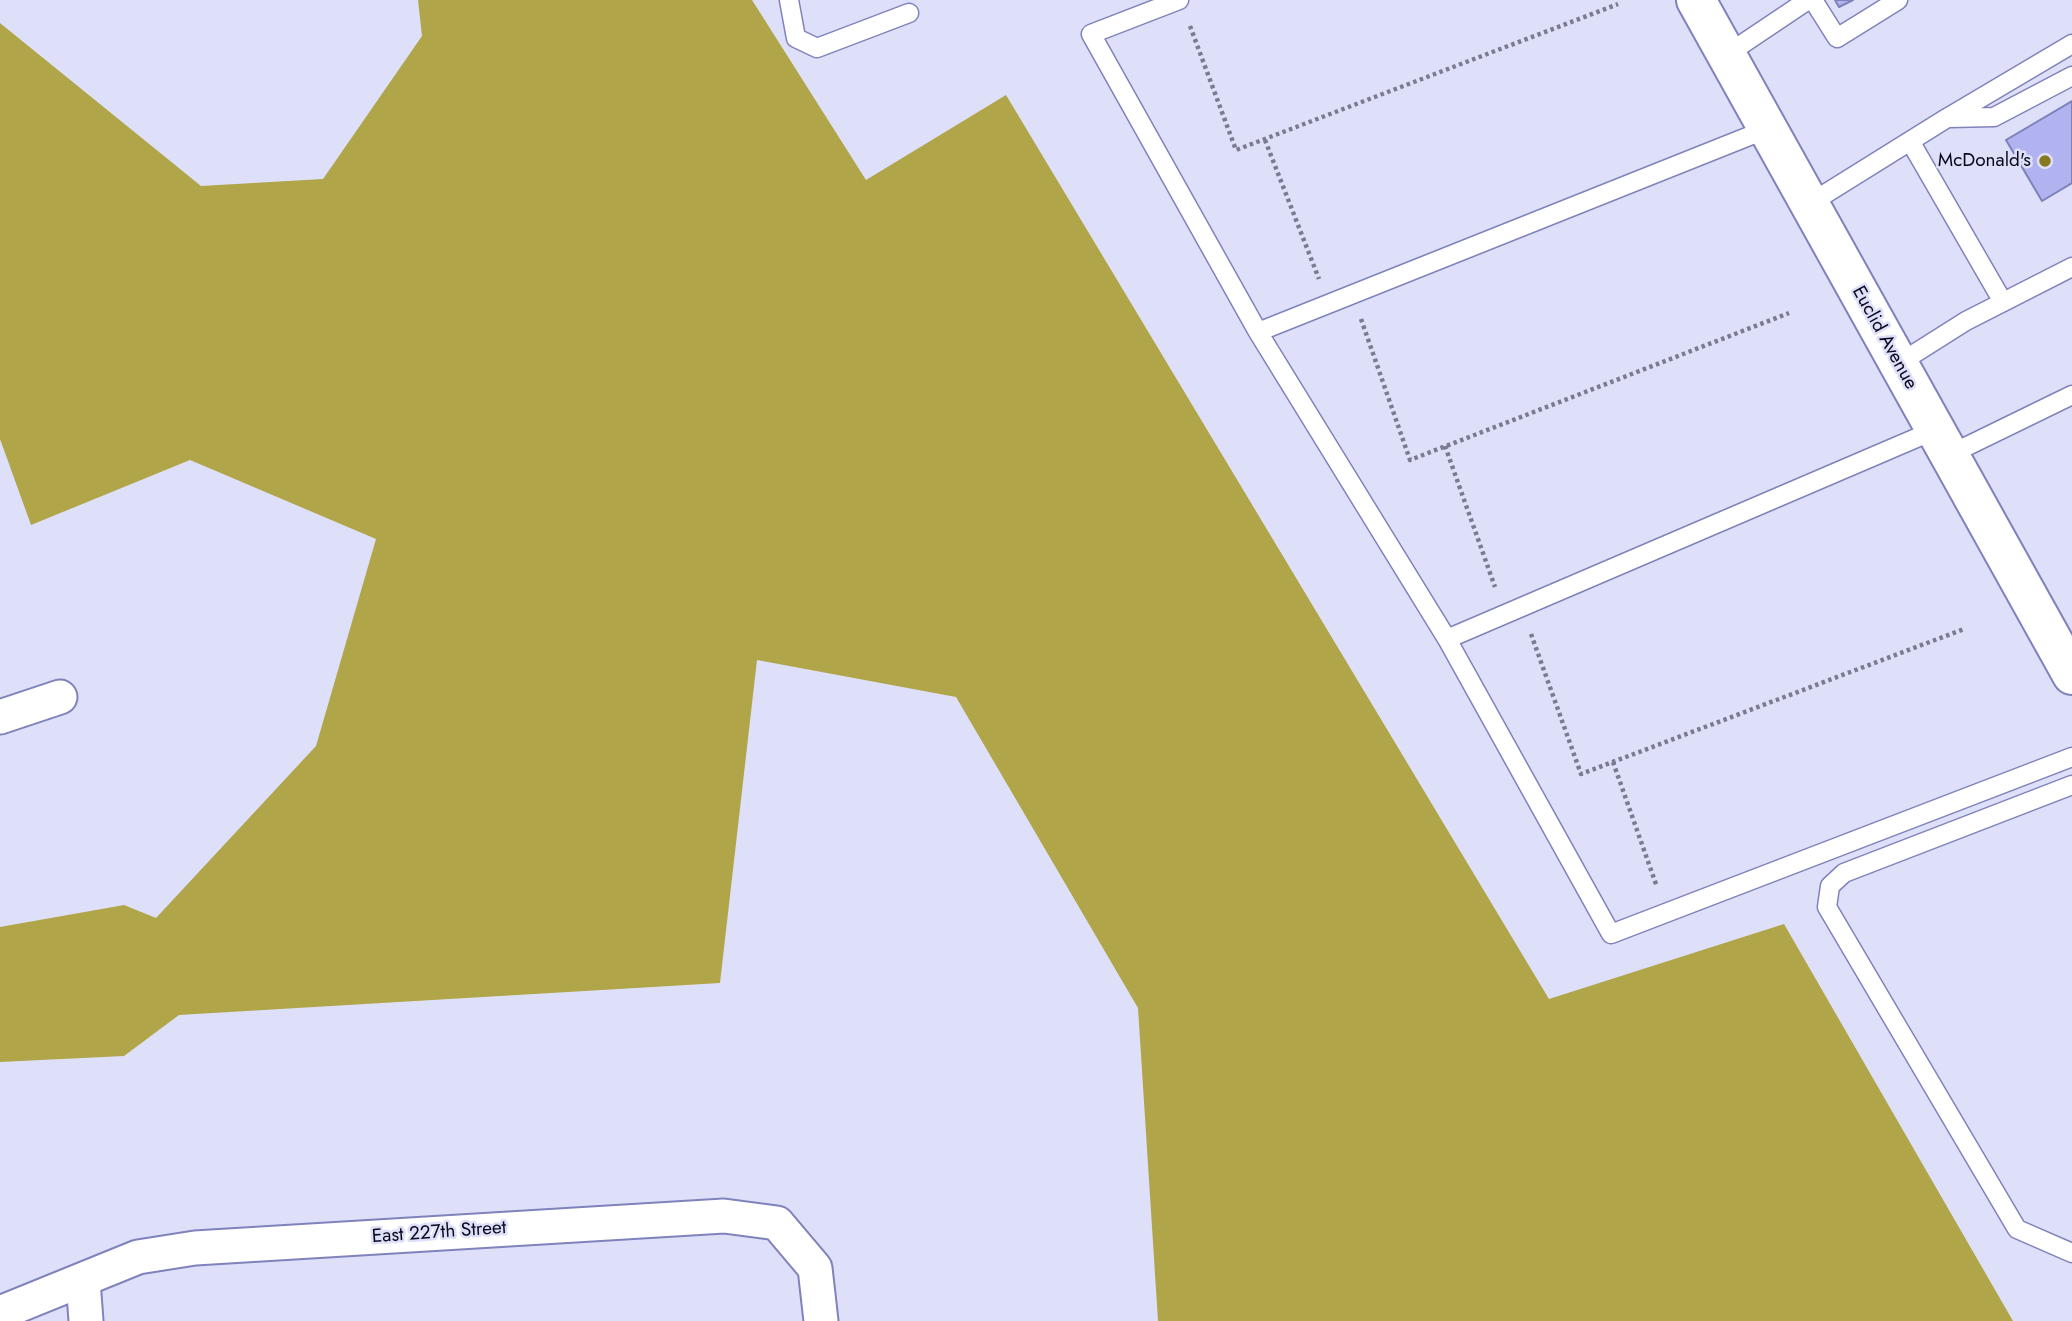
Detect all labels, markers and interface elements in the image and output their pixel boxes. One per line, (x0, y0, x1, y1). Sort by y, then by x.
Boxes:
place label: McDonald's (1938, 150, 2031, 172)
marker: McDonald's (2037, 153, 2053, 169)
street label: Euclid Avenue (1846, 282, 1922, 394)
street label: East 227th Street (371, 1217, 507, 1249)

